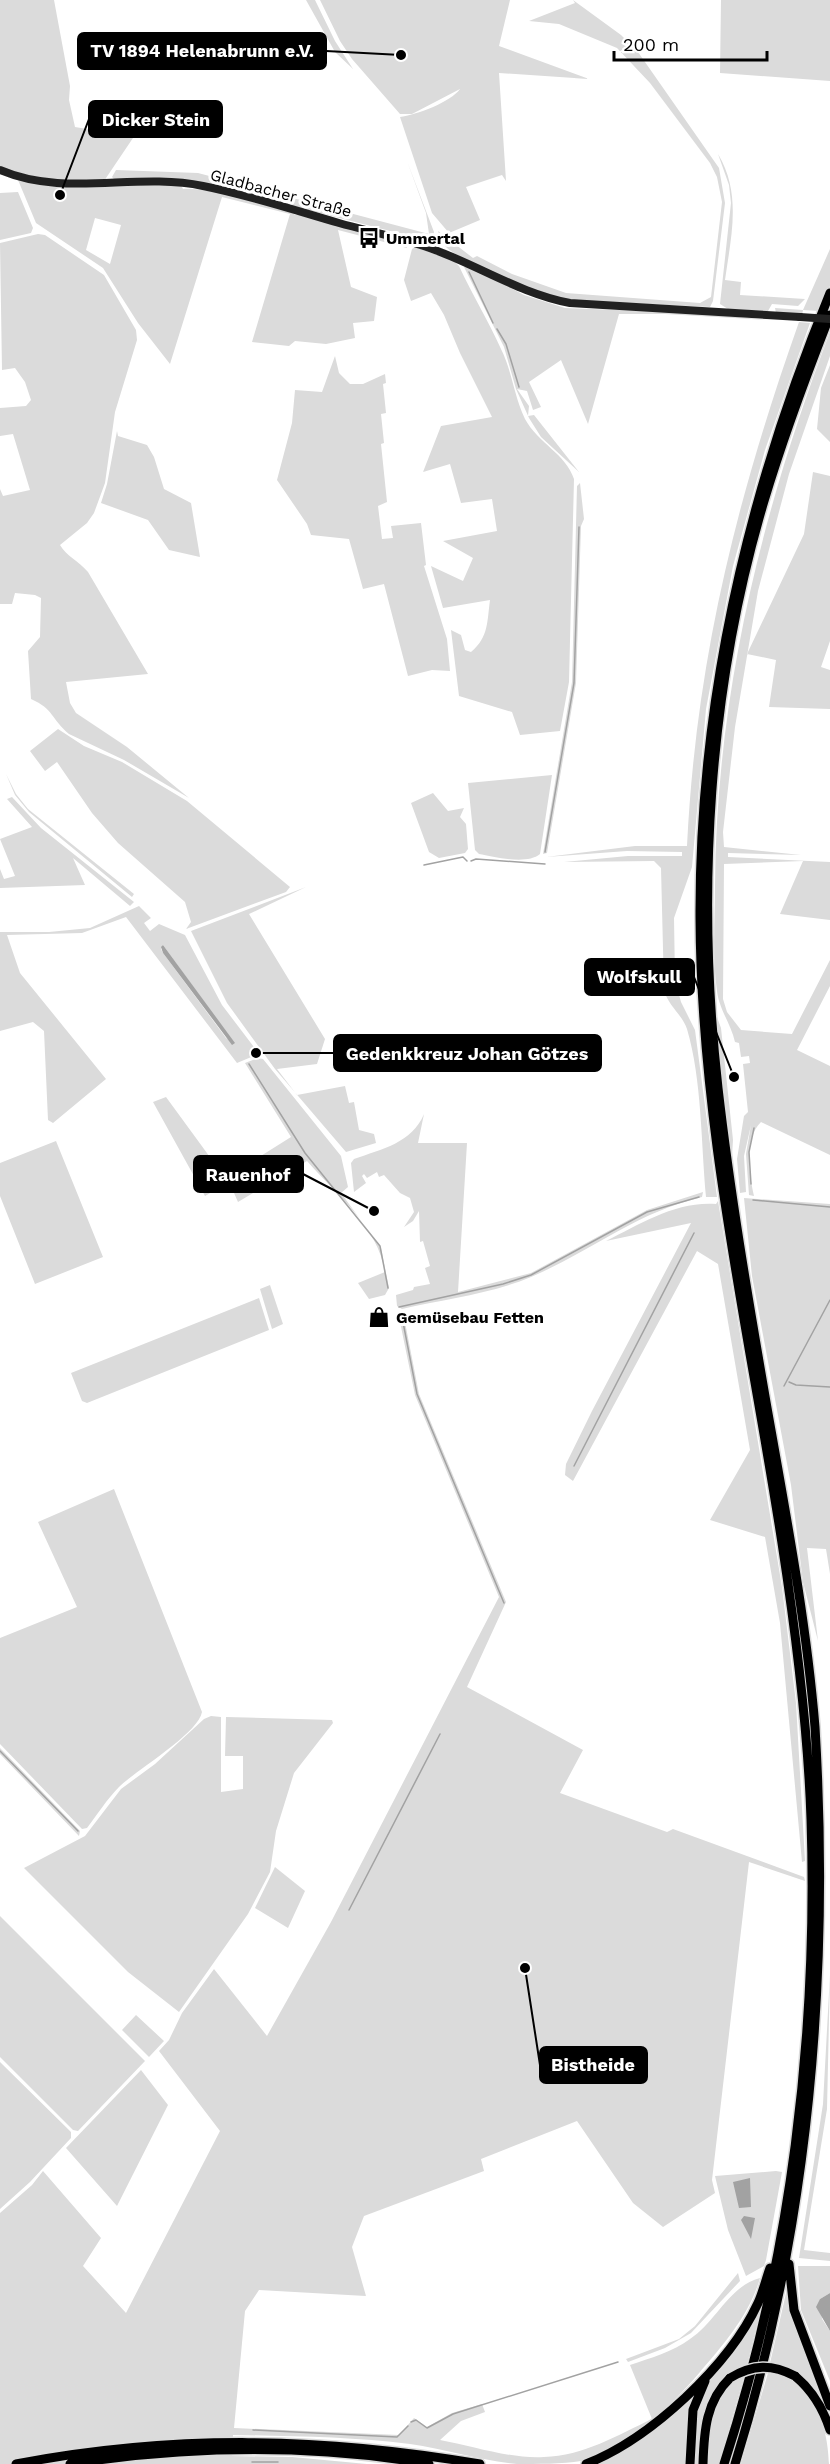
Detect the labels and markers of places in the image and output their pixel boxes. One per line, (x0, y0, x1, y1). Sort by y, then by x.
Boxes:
callout: TV 1894 Helenabrunn e.V. (78, 33, 326, 69)
callout: Dicker Stein (89, 101, 222, 137)
bus stop icon: Ummertal (357, 226, 381, 250)
place label: Ummertal (386, 229, 466, 248)
callout: Wolfskull (585, 959, 694, 995)
callout: Gedenkkreuz Johan Götzes (334, 1035, 601, 1071)
callout: Rauenhof (194, 1156, 303, 1192)
shop icon: Gemüsebau Fetten (367, 1305, 391, 1329)
place label: Gemüsebau Fetten (396, 1308, 544, 1327)
callout: Bistheide (540, 2047, 647, 2083)

